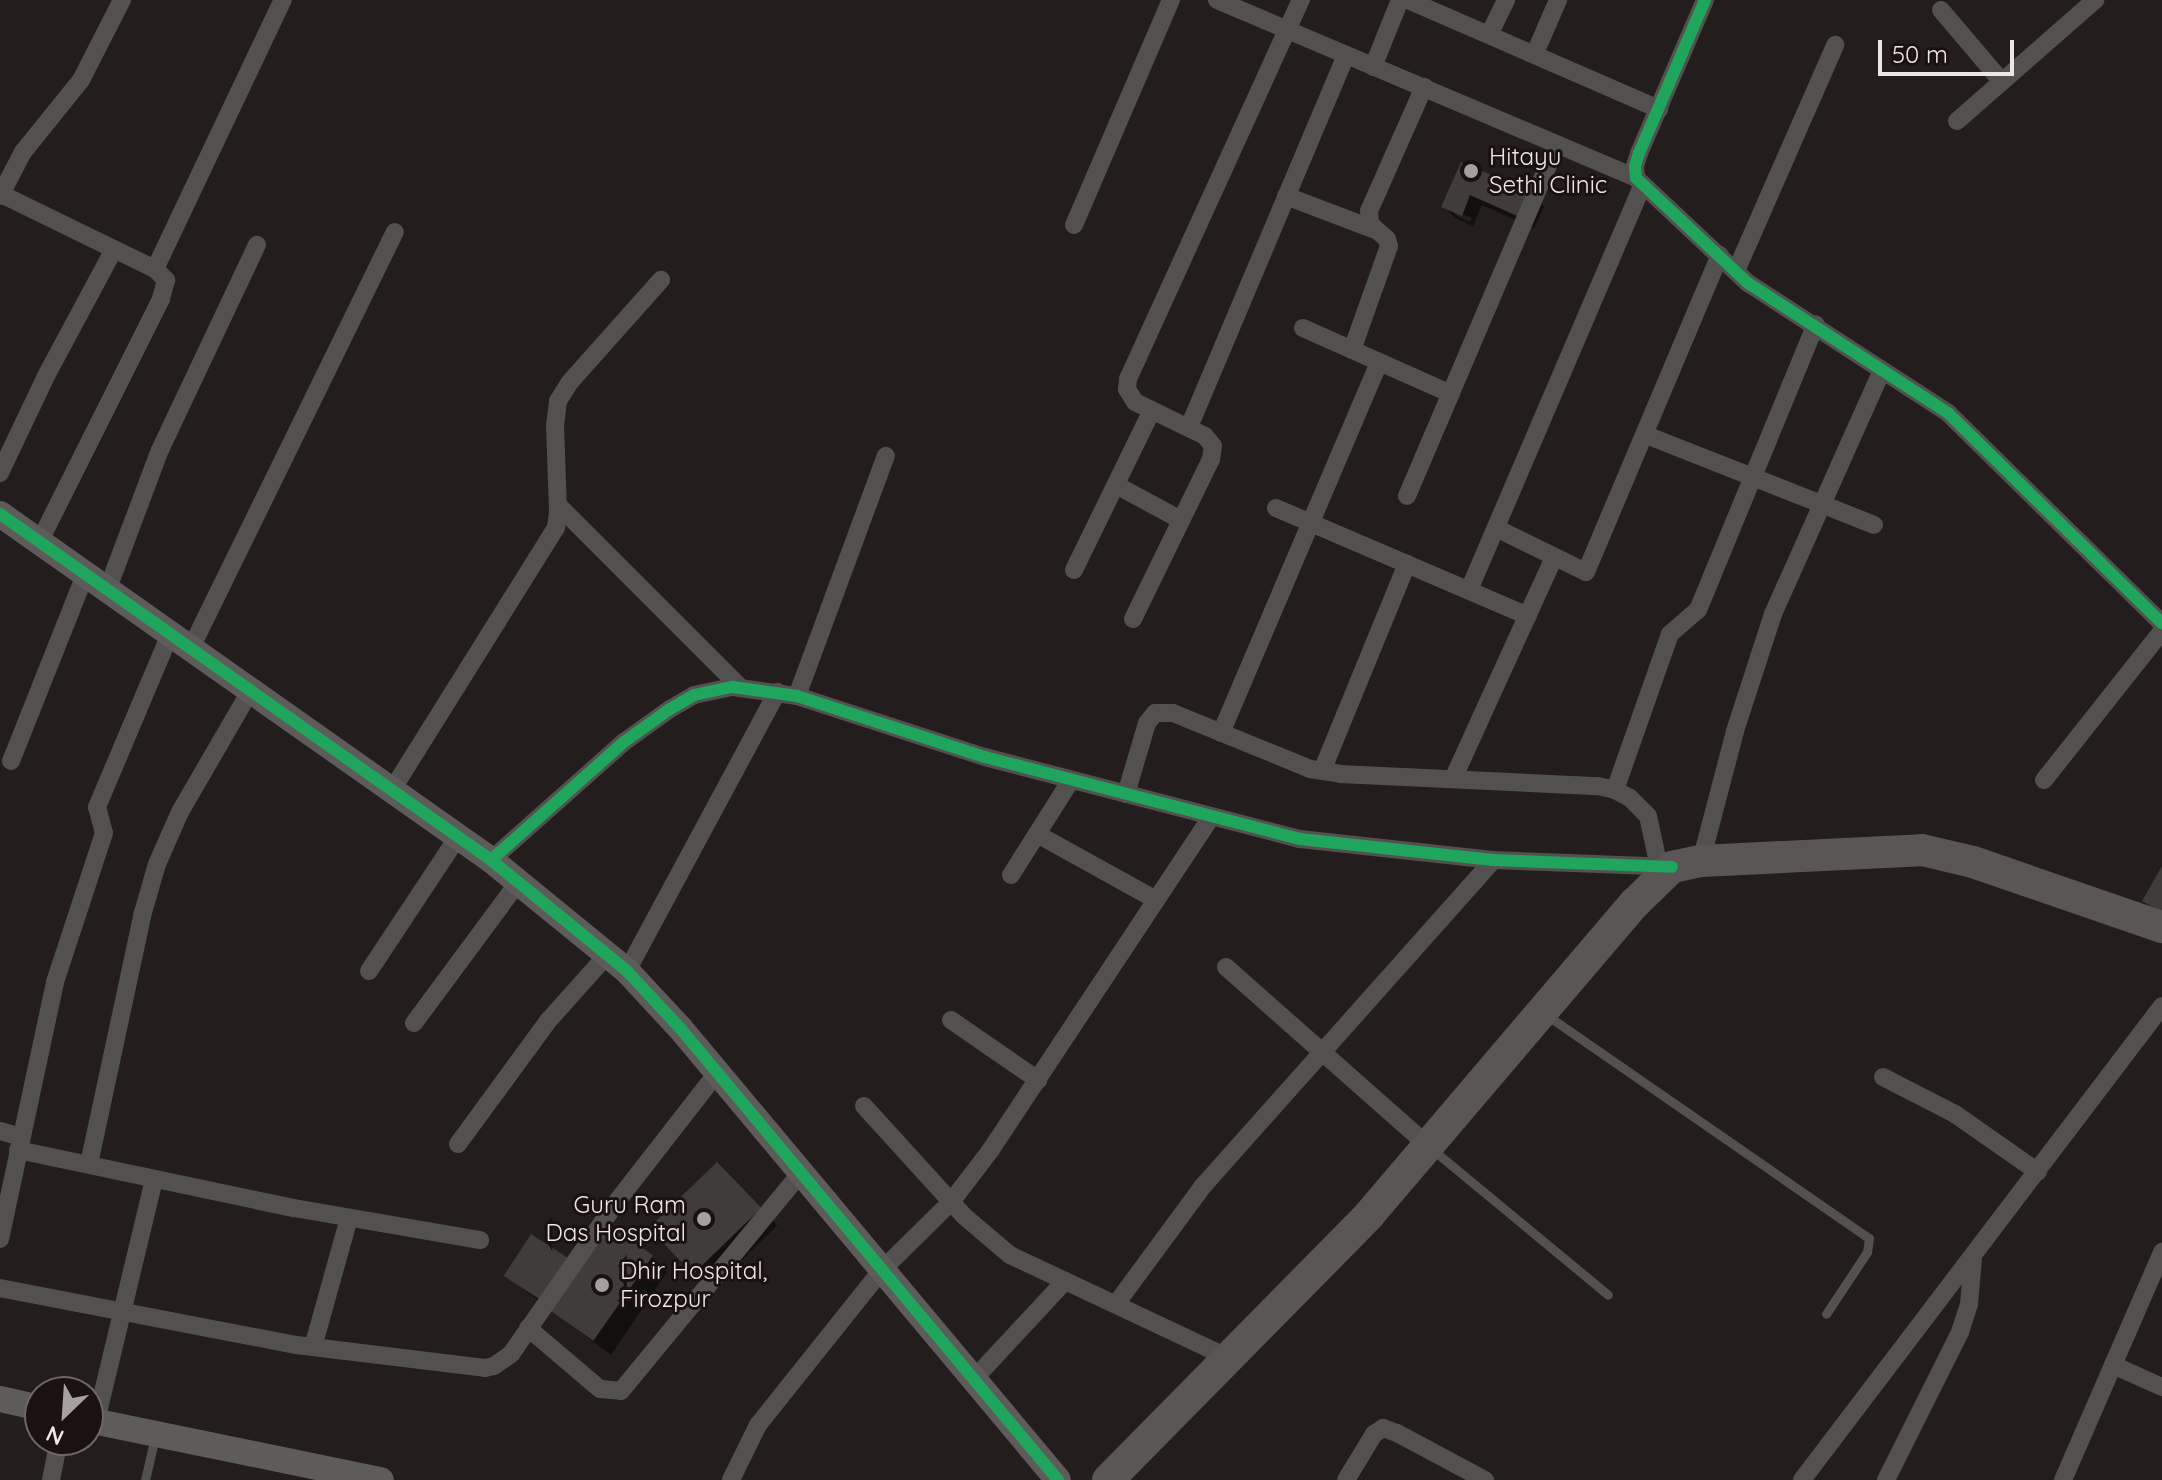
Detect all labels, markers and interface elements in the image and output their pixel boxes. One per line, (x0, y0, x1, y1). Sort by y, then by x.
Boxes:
scale bar (1882, 24, 2018, 74)
text: 50 m (1892, 39, 1948, 69)
place label: Hitayu Sethi Clinic (1489, 143, 1607, 199)
marker: Hitayu Sethi Clinic (1460, 160, 1482, 182)
place label: Guru Ram Das Hospital (545, 1191, 686, 1247)
marker: Guru Ram Das Hospital (693, 1208, 715, 1230)
place label: Dhir Hospital, Firozpur (620, 1257, 767, 1313)
marker: Dhir Hospital, Firozpur (591, 1274, 613, 1296)
north arrow (24, 1376, 104, 1456)
text: N (41, 1420, 68, 1452)

